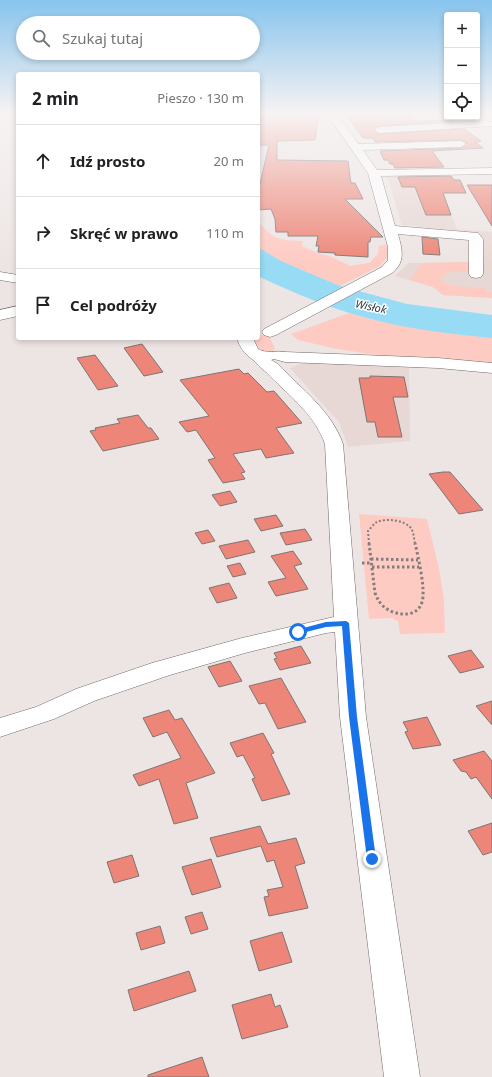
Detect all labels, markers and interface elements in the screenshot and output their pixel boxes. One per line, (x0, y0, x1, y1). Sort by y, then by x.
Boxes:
map controls (444, 12, 480, 120)
button: + (444, 12, 480, 48)
search box (16, 16, 260, 60)
icon: search (30, 27, 52, 49)
text: Szukaj tutaj (62, 28, 143, 48)
button: − (444, 48, 480, 84)
button: locate (444, 84, 480, 120)
text: 2 min (32, 87, 79, 110)
text: Pieszo · 130 m (157, 89, 244, 107)
icon: ahead (32, 150, 54, 172)
text: Idź prosto (70, 151, 145, 171)
text: 20 m (214, 152, 244, 170)
icon: right (32, 222, 54, 244)
text: Skręć w prawo (70, 223, 178, 243)
text: 110 m (206, 224, 244, 242)
icon: arrive (32, 294, 54, 316)
text: Cel podróży (70, 295, 157, 315)
water label: Wisłok (354, 295, 388, 317)
route start (289, 623, 307, 641)
route end (363, 850, 381, 868)

